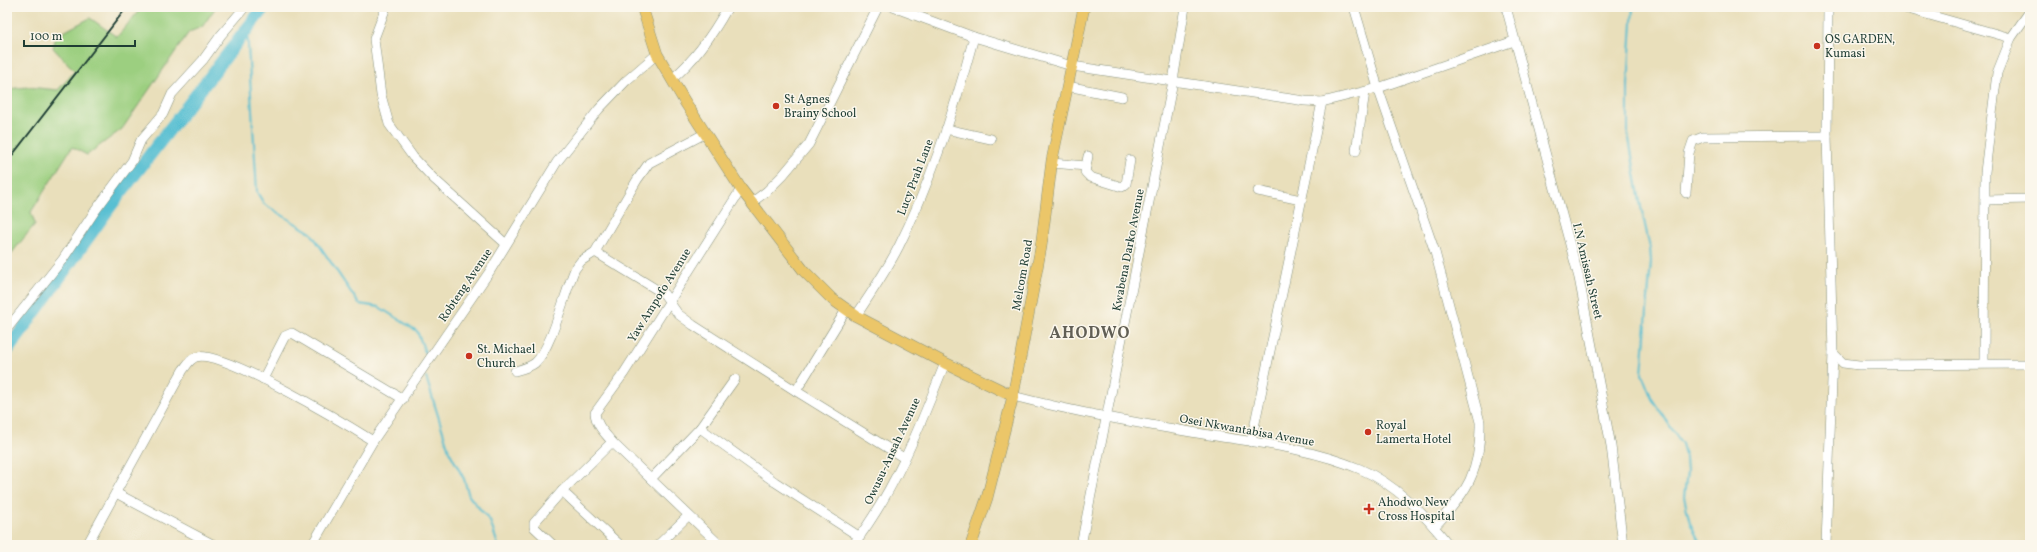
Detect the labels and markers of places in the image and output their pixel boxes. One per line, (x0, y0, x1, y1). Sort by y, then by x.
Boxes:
place label: OS GARDEN, Kumasi (1825, 32, 1895, 62)
marker: OS GARDEN, Kumasi (1812, 41, 1822, 51)
place label: St Agnes Brainy School (784, 92, 857, 122)
marker: St Agnes Brainy School (771, 101, 781, 111)
place label: St. Michael Church (477, 342, 536, 372)
marker: St. Michael Church (464, 351, 474, 361)
place label: Royal Lamerta Hotel (1376, 418, 1452, 448)
marker: Royal Lamerta Hotel (1363, 427, 1373, 437)
place label: Ahodwo New Cross Hospital (1378, 495, 1455, 525)
marker: Ahodwo New Cross Hospital (1363, 503, 1375, 515)

